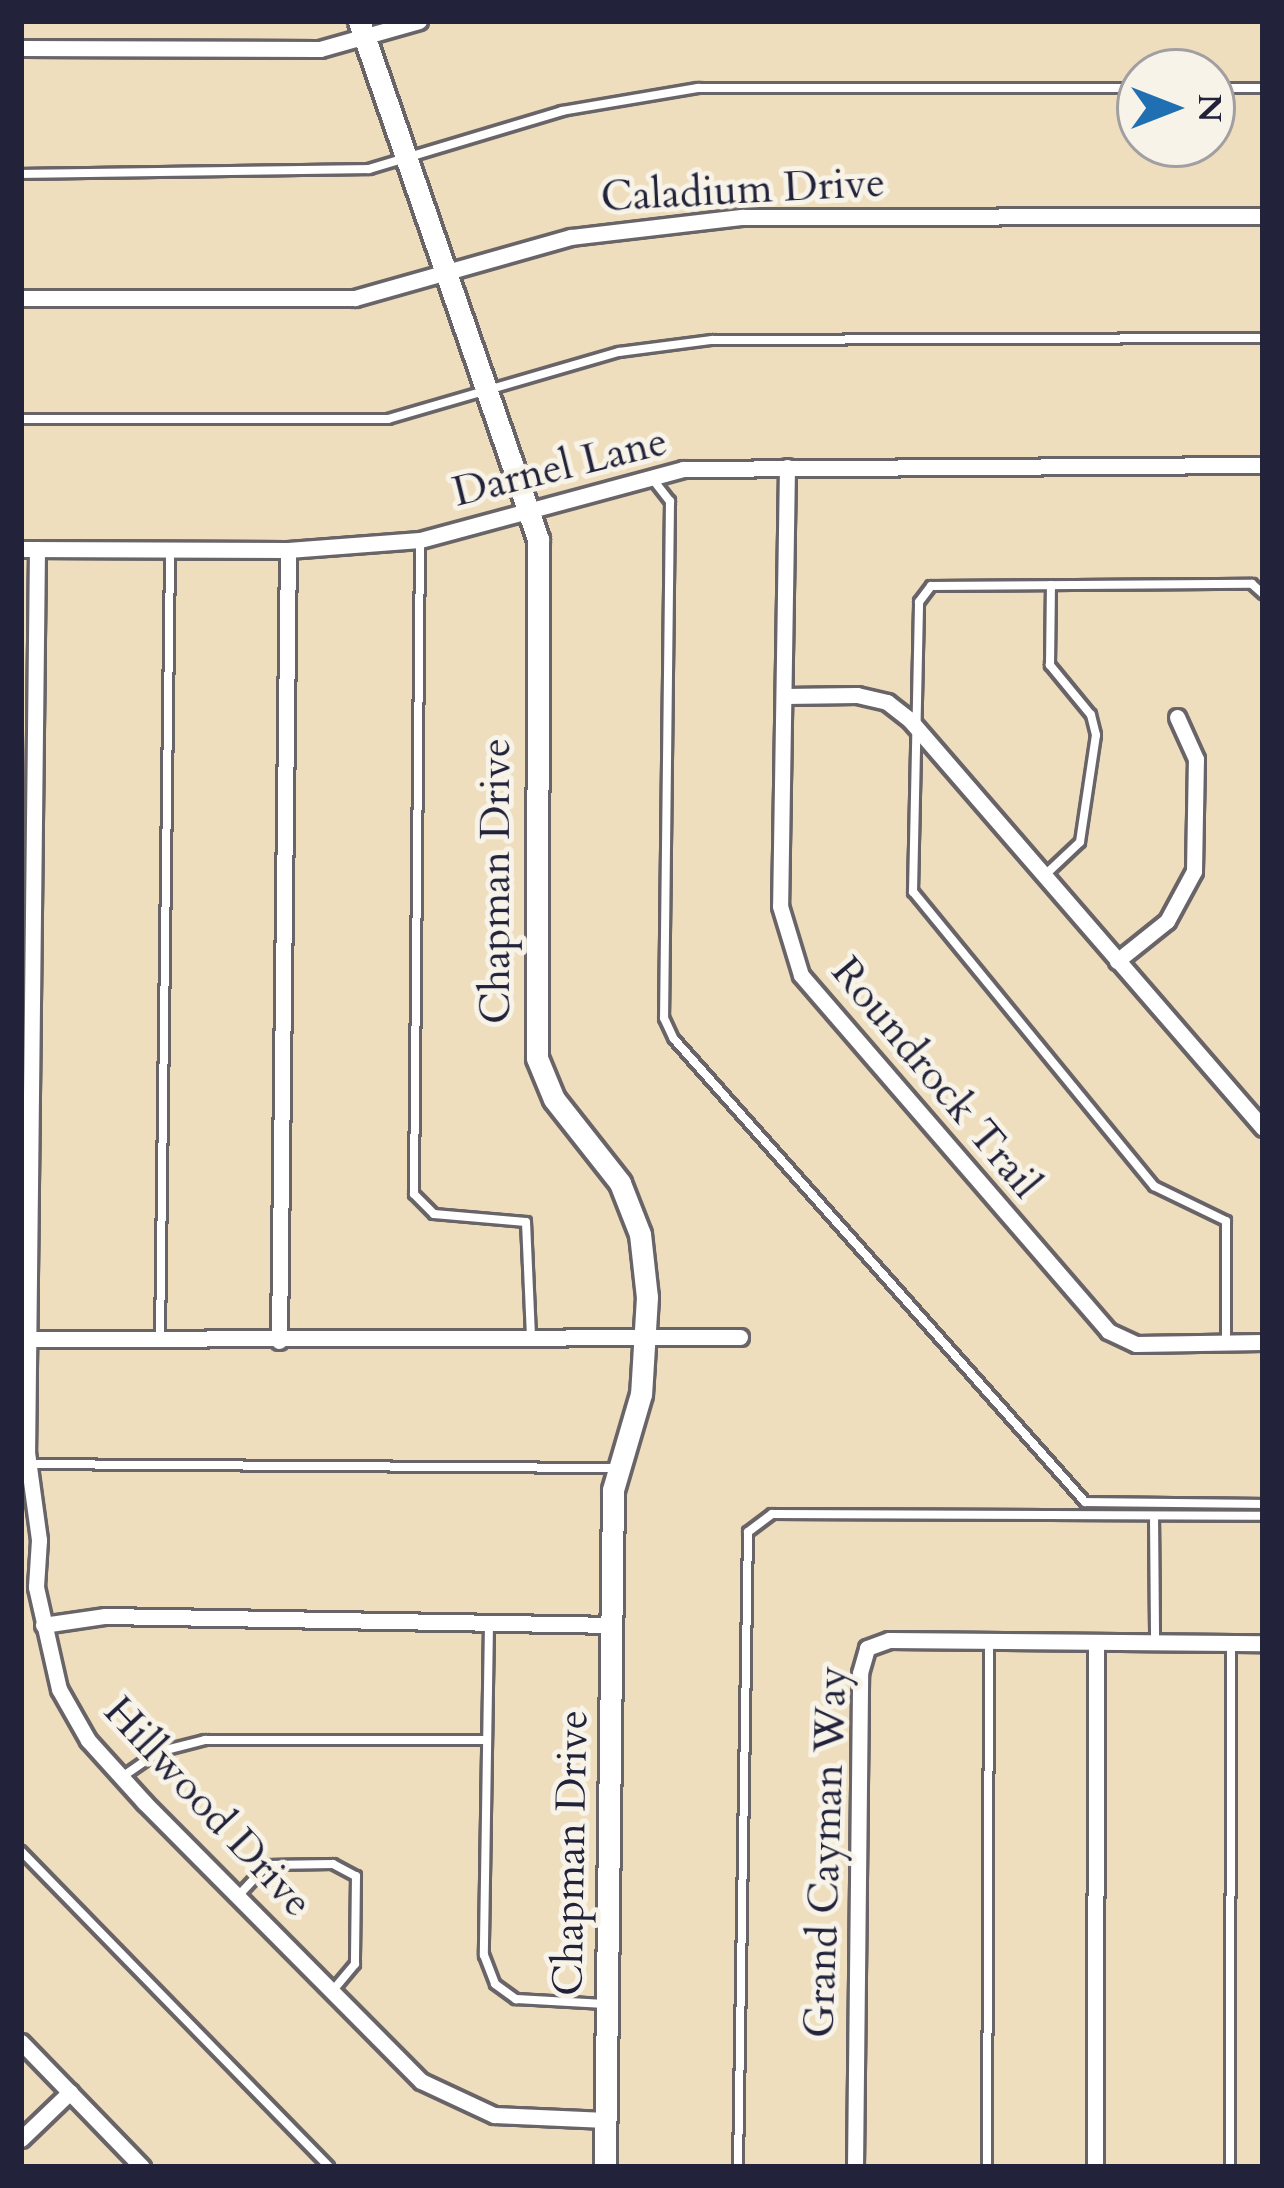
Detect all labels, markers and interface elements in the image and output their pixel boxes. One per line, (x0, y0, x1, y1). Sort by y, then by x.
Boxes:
north arrow (1116, 48, 1236, 168)
text: N (1187, 94, 1232, 122)
street label: Caladium Drive (600, 157, 886, 223)
street label: Darnel Lane (448, 416, 672, 518)
street label: Chapman Drive (471, 738, 521, 1024)
street label: Roundrock Trail (821, 947, 1051, 1209)
street label: Grand Cayman Way (794, 1665, 858, 2039)
street label: Hillwood Drive (93, 1686, 323, 1928)
street label: Chapman Drive (543, 1710, 599, 1996)

